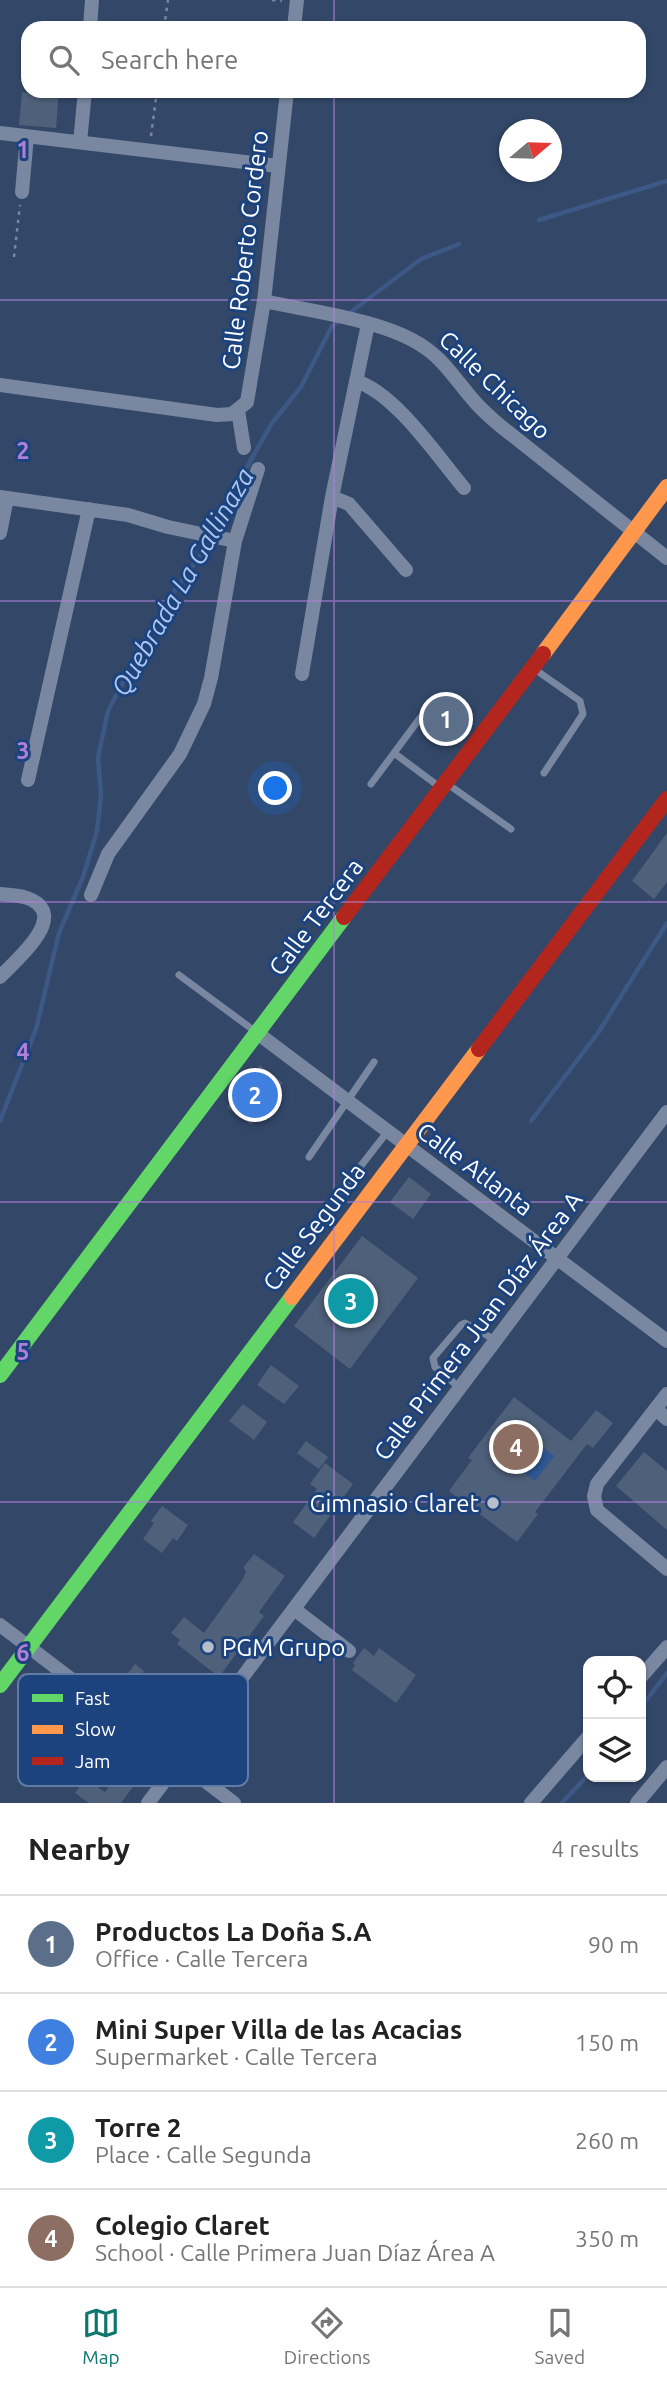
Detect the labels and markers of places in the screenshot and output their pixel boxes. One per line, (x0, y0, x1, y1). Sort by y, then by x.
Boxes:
pin: 1 (423, 693, 469, 745)
pin: 2 (232, 1069, 278, 1121)
pin: 3 (328, 1275, 374, 1327)
pin: 4 (493, 1421, 539, 1473)
place label: Gimnasio Claret (310, 1490, 480, 1517)
marker: Gimnasio Claret (485, 1495, 501, 1511)
place label: PGM Grupo (222, 1634, 345, 1661)
marker: PGM Grupo (200, 1639, 216, 1655)

